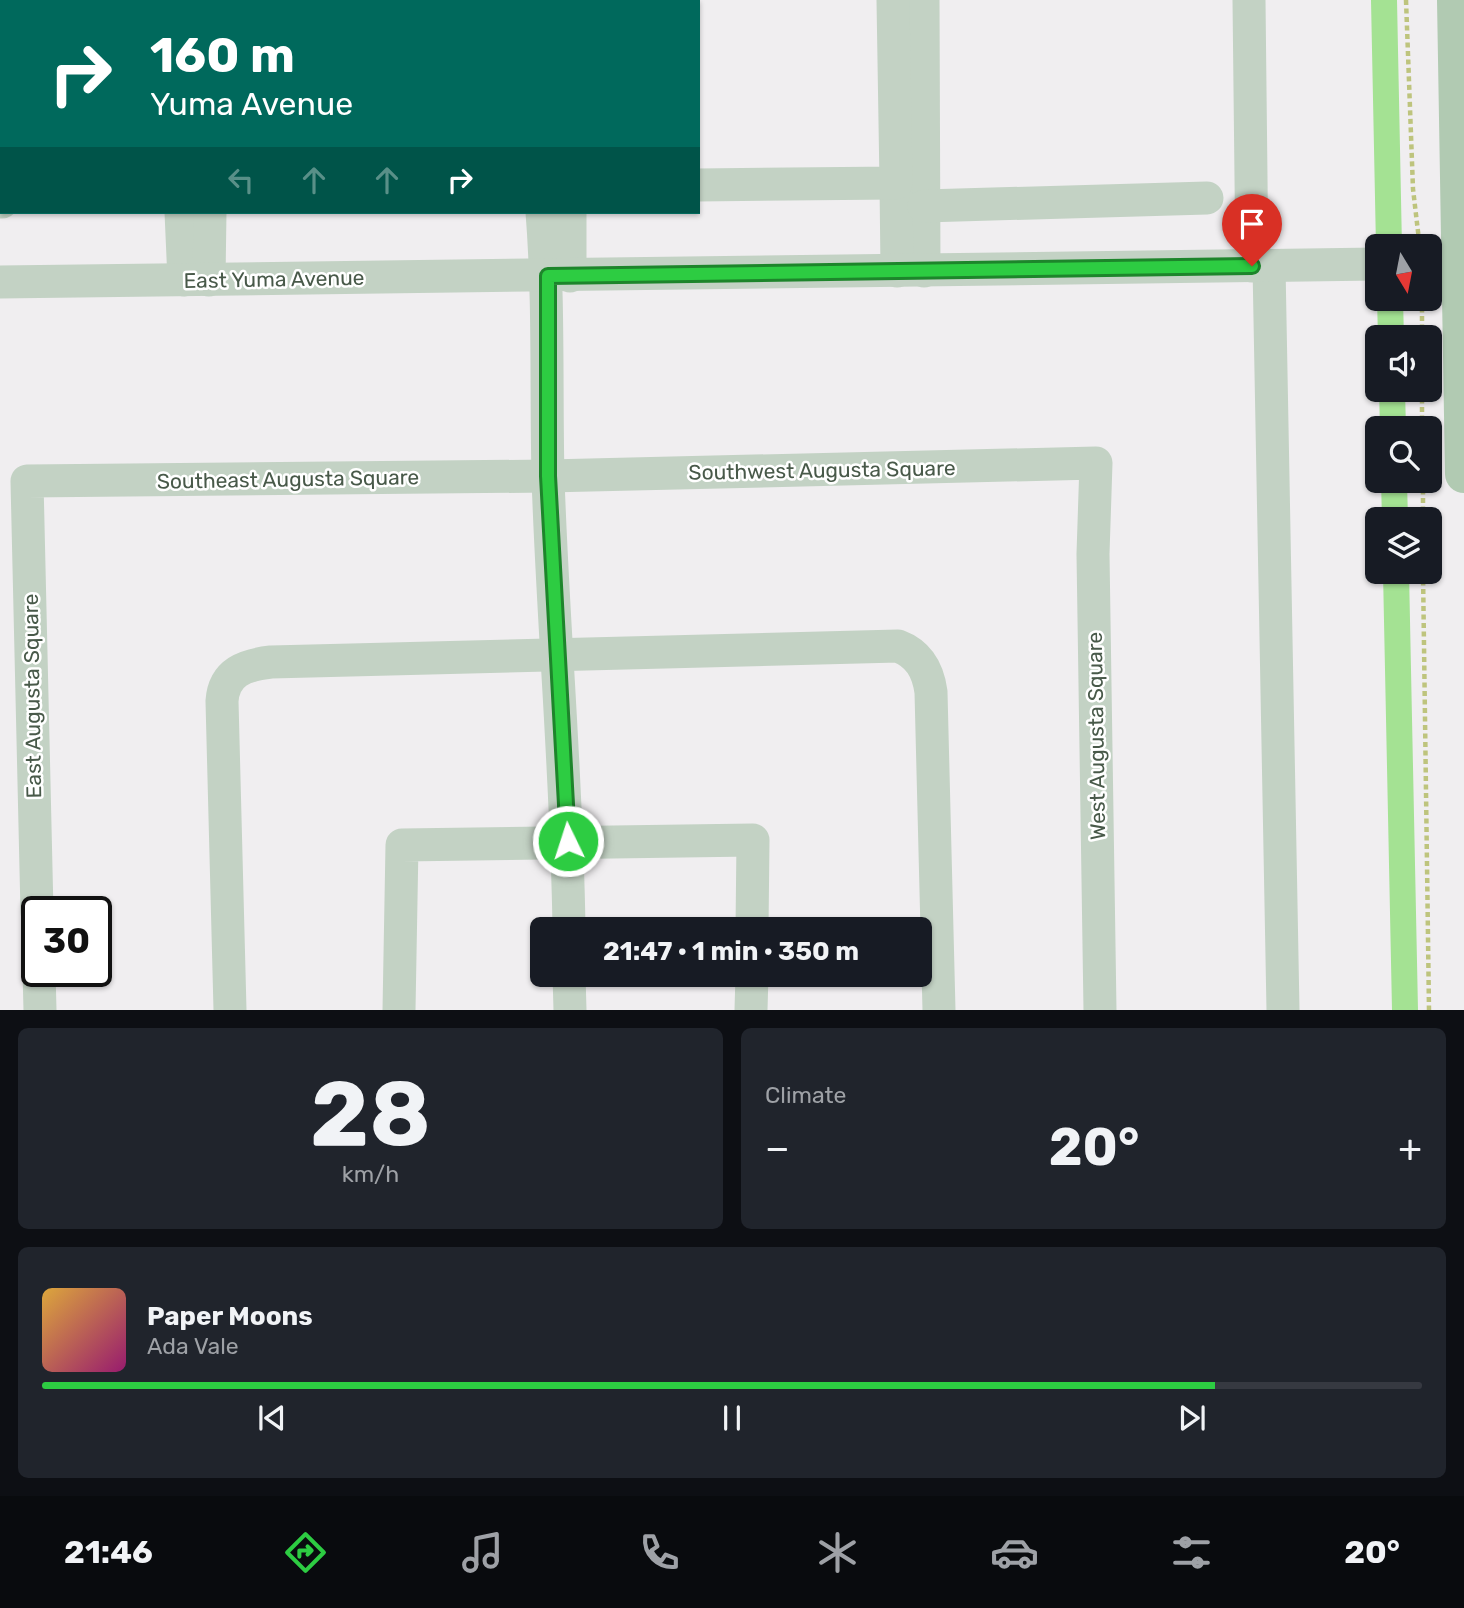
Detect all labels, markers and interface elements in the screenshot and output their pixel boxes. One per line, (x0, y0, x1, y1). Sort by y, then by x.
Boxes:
text: 160 m (150, 26, 295, 84)
icon: right (35, 28, 126, 119)
text: Yuma Avenue (150, 85, 353, 123)
icon: left (222, 161, 260, 199)
icon: ahead (295, 161, 333, 199)
icon: ahead (368, 161, 406, 199)
icon: right (441, 161, 479, 199)
pin (1222, 194, 1282, 266)
icon: arrive (1233, 205, 1271, 243)
north arrow (1365, 234, 1442, 312)
map controls (1365, 234, 1442, 584)
street label: East Yuma Avenue (183, 265, 365, 293)
button: sound (1365, 325, 1442, 402)
button: search (1365, 416, 1442, 493)
street label: Southwest Augusta Square (688, 455, 956, 485)
street label: Southeast Augusta Square (157, 464, 419, 494)
button: layers (1365, 507, 1442, 584)
street label: East Augusta Square (18, 594, 46, 798)
street label: West Augusta Square (1082, 632, 1110, 840)
position arrow (531, 804, 605, 878)
speed limit sign: 30 (21, 896, 112, 987)
text: 21:47 · 1 min · 350 m (603, 936, 859, 967)
text: 28 (310, 1060, 431, 1168)
text: Climate (765, 1081, 846, 1109)
text: 20° (1049, 1116, 1139, 1178)
text: − (765, 1125, 790, 1171)
text: + (1398, 1125, 1422, 1171)
text: km/h (342, 1160, 399, 1188)
text: Paper Moons (147, 1301, 313, 1332)
text: Ada Vale (147, 1332, 239, 1360)
icon: previous (253, 1399, 291, 1437)
icon: pause (713, 1399, 751, 1437)
icon: next (1173, 1399, 1211, 1437)
icon: directions (281, 1528, 330, 1577)
icon: music (458, 1528, 507, 1577)
icon: phone (635, 1528, 684, 1577)
icon: climate (813, 1528, 862, 1577)
icon: car (990, 1528, 1039, 1577)
icon: filters (1167, 1528, 1216, 1577)
text: 21:46 (64, 1533, 153, 1571)
text: 20° (1344, 1533, 1400, 1571)

